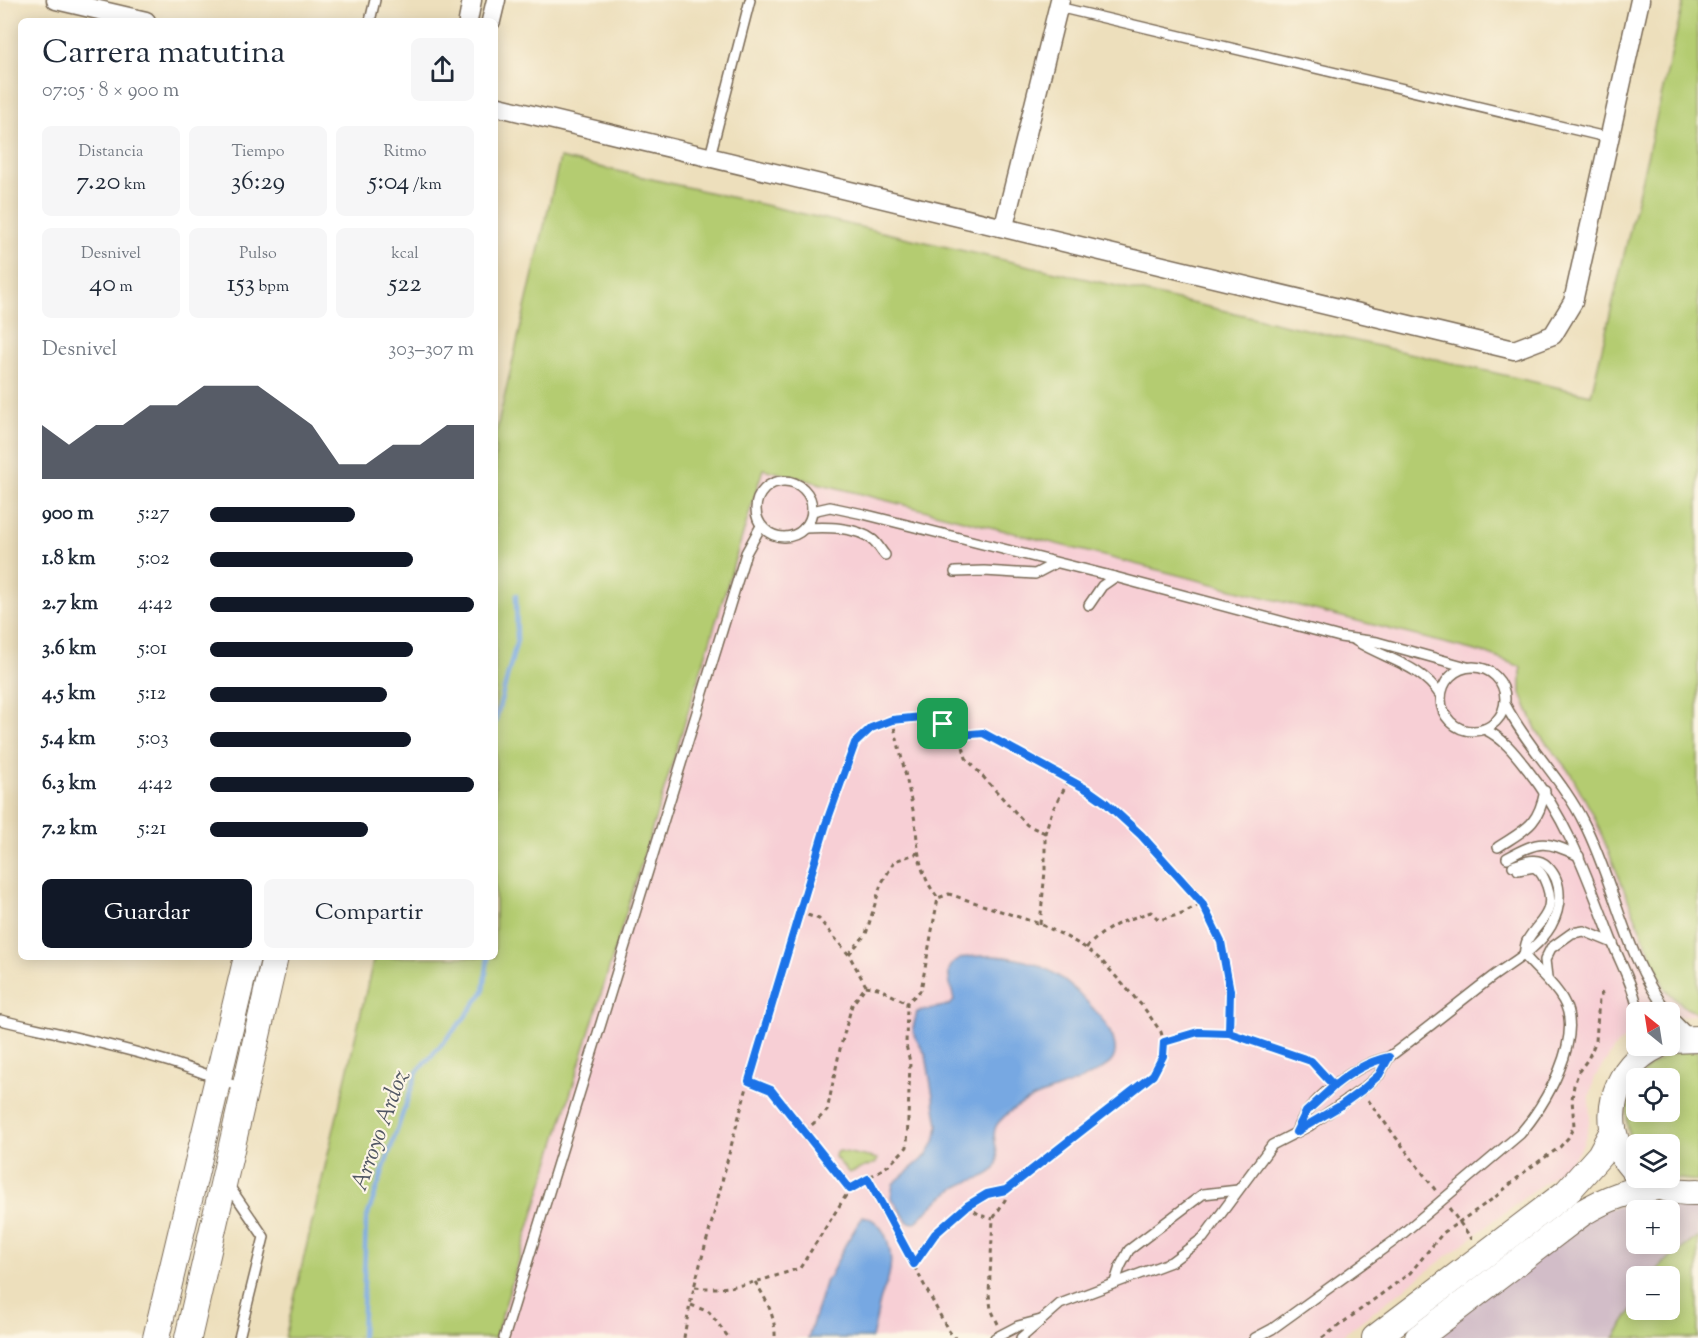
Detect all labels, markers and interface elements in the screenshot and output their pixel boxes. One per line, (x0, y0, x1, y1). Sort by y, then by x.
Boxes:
text: Carrera matutina (42, 30, 285, 78)
button: share (411, 38, 474, 101)
text: 07:05 · 8 × 900 m (42, 77, 179, 106)
text: Distancia (79, 141, 143, 164)
text: Tiempo (231, 141, 285, 164)
text: Ritmo (383, 141, 427, 164)
text: 7.20 (76, 164, 120, 201)
text: 36:29 (231, 164, 285, 201)
text: 5:04 (368, 164, 409, 201)
text: km (120, 174, 146, 197)
text: /km (409, 174, 442, 197)
text: Desnivel (81, 243, 141, 266)
text: Pulso (239, 243, 277, 266)
text: kcal (391, 243, 419, 266)
text: 40 (89, 266, 116, 303)
text: 153 (227, 266, 255, 303)
text: 522 (388, 266, 422, 303)
text: m (116, 276, 133, 299)
text: bpm (255, 276, 289, 299)
text: Desnivel (42, 336, 117, 365)
text: 303–307 m (388, 336, 474, 365)
text: 900 m (42, 500, 94, 529)
text: 5:27 (138, 500, 169, 529)
text: 1.8 km (42, 545, 96, 574)
text: 5:02 (138, 545, 170, 574)
text: 2.7 km (42, 590, 98, 619)
text: 4:42 (138, 590, 173, 619)
text: 3.6 km (42, 635, 96, 664)
text: 5:01 (138, 635, 167, 664)
text: 4.5 km (42, 680, 96, 709)
text: 5:12 (138, 680, 166, 709)
pin (917, 698, 968, 749)
icon: arrive (926, 707, 959, 740)
text: 5.4 km (42, 725, 96, 754)
text: 5:03 (138, 725, 169, 754)
text: 6.3 km (42, 770, 96, 799)
text: 4:42 (138, 770, 173, 799)
text: 7.2 km (42, 815, 97, 844)
text: 5:21 (138, 815, 166, 844)
button: Guardar (42, 879, 252, 948)
button: Compartir (264, 879, 474, 948)
north arrow (1626, 1002, 1680, 1056)
map controls (1626, 1002, 1680, 1320)
water label: Arroyo Ardoz (343, 1065, 419, 1196)
button: locate (1626, 1068, 1680, 1122)
button: layers (1626, 1134, 1680, 1188)
button: + (1626, 1200, 1680, 1254)
button: − (1626, 1266, 1680, 1320)

